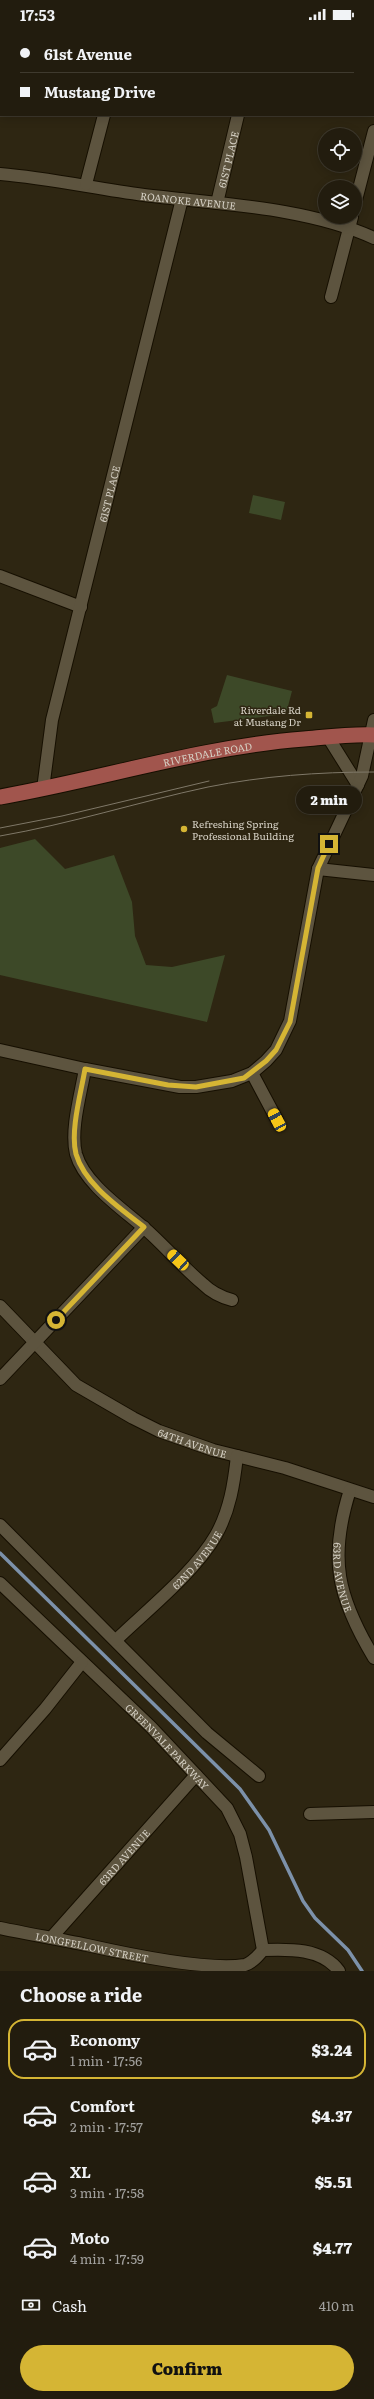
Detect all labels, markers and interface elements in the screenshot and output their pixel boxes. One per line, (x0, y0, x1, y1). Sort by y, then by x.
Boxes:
text: 17:53 (20, 3, 55, 26)
text: 61st Avenue (44, 42, 132, 65)
text: Mustang Drive (44, 80, 156, 103)
map controls (318, 128, 362, 224)
button: locate (318, 128, 362, 172)
street label: 61ST PLACE (213, 129, 241, 189)
button: layers (318, 180, 362, 224)
street label: ROANOKE AVENUE (140, 187, 237, 212)
street label: 61ST PLACE (94, 464, 123, 523)
place label: Riverdale Rd at Mustang Dr (234, 702, 301, 729)
marker: Riverdale Rd at Mustang Dr (304, 710, 314, 720)
street label: RIVERDALE ROAD (161, 737, 253, 769)
callout: 2 min (296, 786, 362, 814)
text: 2 min (310, 790, 348, 809)
place label: Refreshing Spring Professional Building (192, 816, 294, 843)
marker: Refreshing Spring Professional Building (179, 824, 189, 834)
route end (320, 835, 338, 853)
car (266, 1107, 288, 1133)
car (165, 1247, 191, 1273)
route start (47, 1311, 65, 1329)
street label: 64TH AVENUE (156, 1424, 228, 1461)
street label: 62ND AVENUE (168, 1528, 225, 1592)
street label: 63RD AVENUE (331, 1542, 357, 1614)
street label: GREENVALE PARKWAY (123, 1699, 213, 1792)
street label: 63RD AVENUE (94, 1825, 152, 1888)
street label: LONGFELLOW STREET (34, 1928, 150, 1965)
text: Choose a ride (20, 1981, 142, 2008)
text: Economy (70, 2028, 140, 2051)
icon: car (22, 2031, 58, 2067)
text: $3.24 (312, 2038, 352, 2061)
text: 1 min · 17:56 (70, 2051, 142, 2070)
text: Comfort (70, 2094, 135, 2117)
icon: car (22, 2097, 58, 2133)
text: $4.37 (312, 2104, 352, 2127)
text: 2 min · 17:57 (70, 2117, 143, 2136)
text: XL (70, 2160, 91, 2183)
icon: car (22, 2163, 58, 2199)
text: $5.51 (315, 2170, 352, 2193)
text: 3 min · 17:58 (70, 2183, 144, 2202)
text: Moto (70, 2226, 110, 2249)
icon: car (22, 2229, 58, 2265)
text: $4.77 (313, 2236, 352, 2259)
text: 4 min · 17:59 (70, 2249, 144, 2268)
icon: cash (20, 2294, 42, 2316)
text: Cash (52, 2294, 87, 2317)
text: 410 m (319, 2296, 354, 2315)
button: Confirm (20, 2345, 354, 2391)

